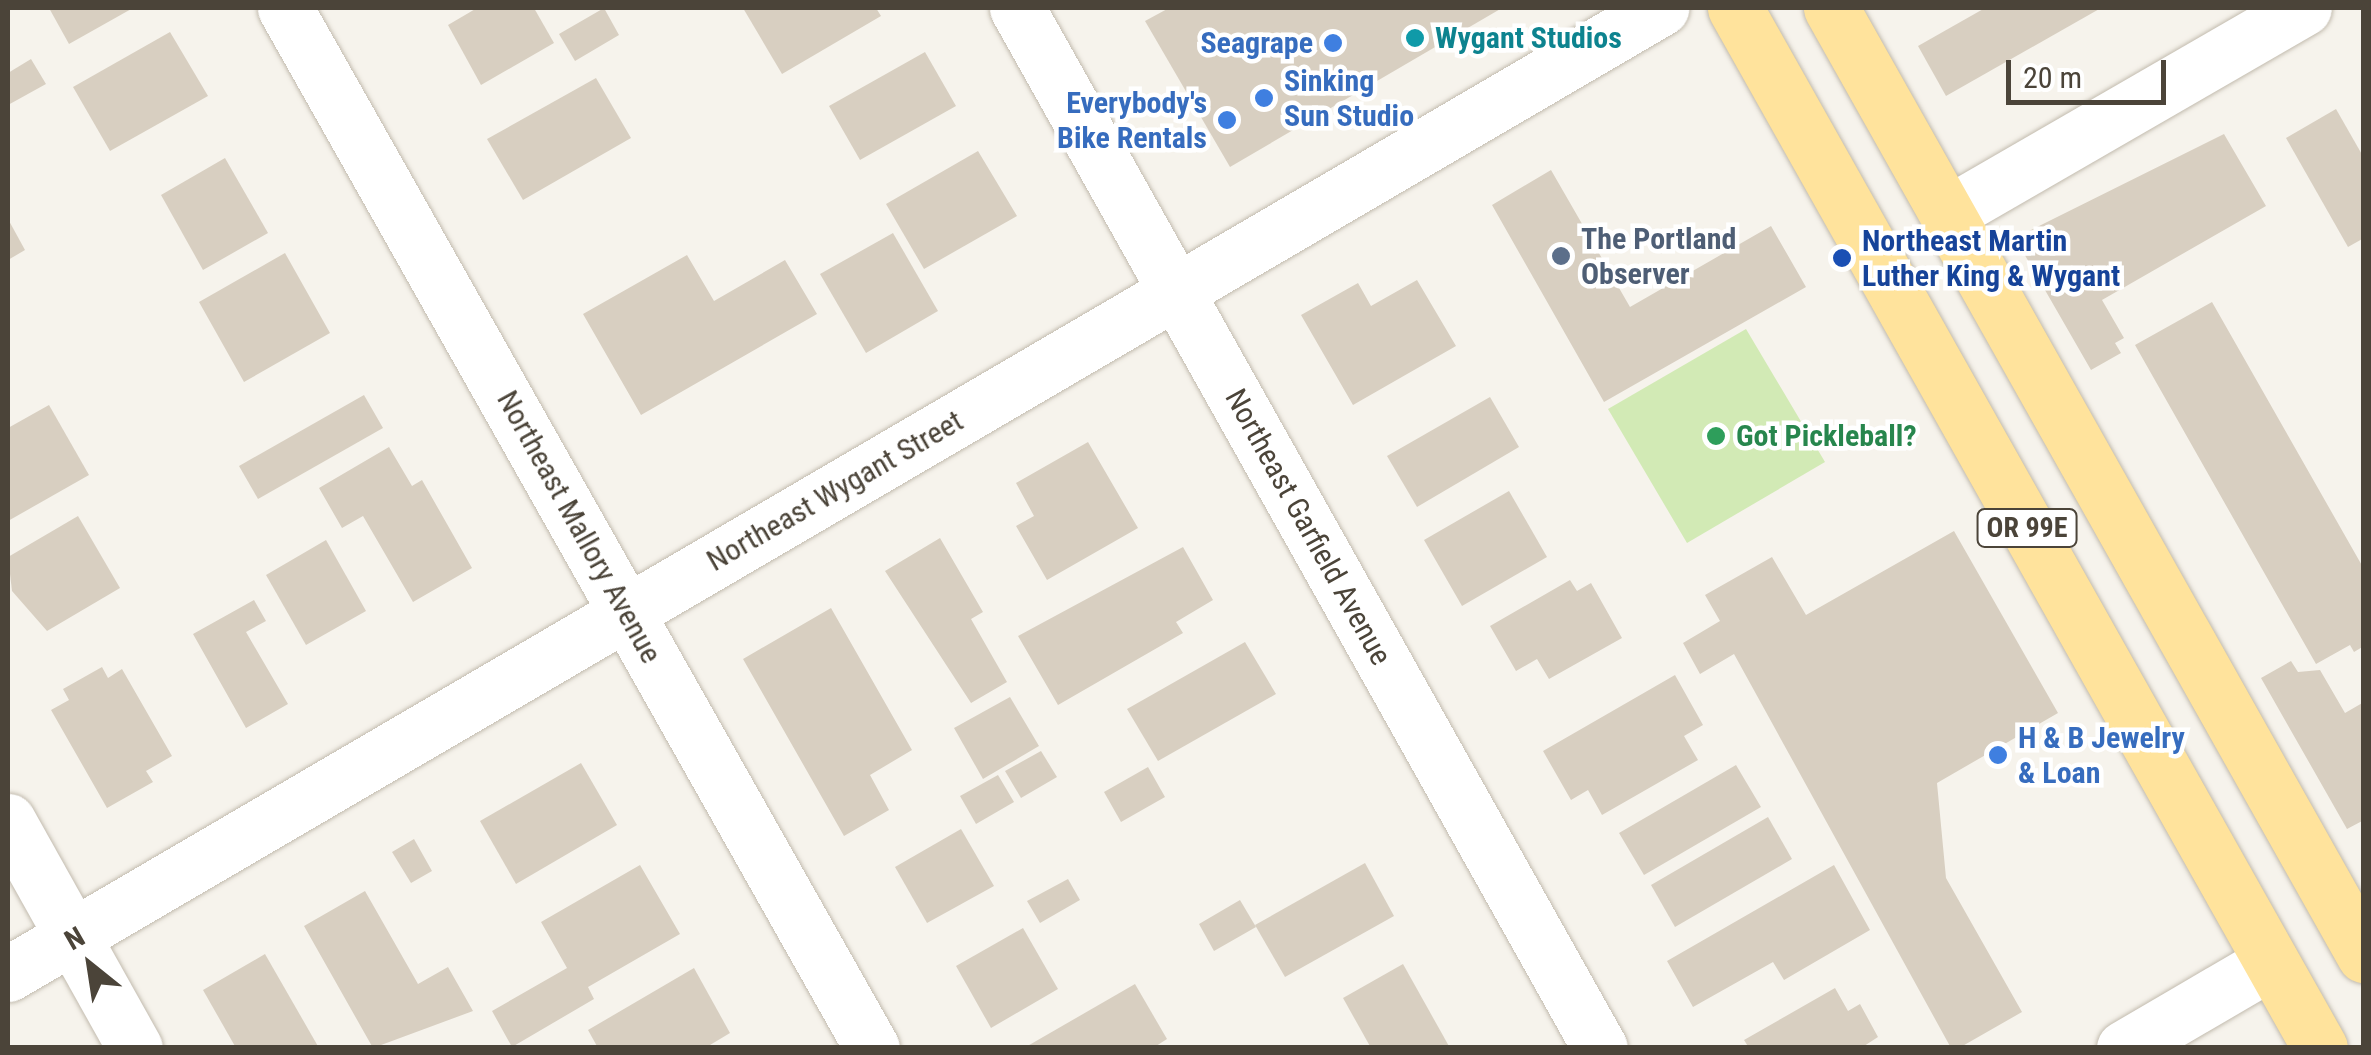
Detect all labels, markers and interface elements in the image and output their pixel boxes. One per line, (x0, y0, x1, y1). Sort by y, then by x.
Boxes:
place label: Wygant Studios (1435, 20, 1622, 56)
place label: Seagrape (1200, 25, 1313, 61)
marker: Wygant Studios (1404, 27, 1426, 49)
marker: Seagrape (1322, 32, 1344, 54)
scale bar (2011, 40, 2171, 102)
text: 20 m (2023, 60, 2082, 95)
place label: Sinking Sun Studio (1284, 63, 1414, 134)
place label: Everybody's Bike Rentals (1057, 85, 1207, 156)
marker: Sinking Sun Studio (1253, 87, 1275, 109)
marker: Everybody's Bike Rentals (1216, 109, 1238, 131)
place label: The Portland Observer (1581, 221, 1736, 292)
place label: Northeast Martin Luther King & Wygant (1862, 223, 2120, 294)
marker: The Portland Observer (1550, 245, 1572, 267)
marker: Northeast Martin Luther King & Wygant (1831, 247, 1853, 269)
street label: Northeast Garfield Avenue (1217, 383, 1399, 671)
street label: Northeast Mallory Avenue (489, 385, 669, 669)
street label: Northeast Wygant Street (701, 403, 969, 579)
place label: Got Pickleball? (1736, 418, 1917, 454)
marker: Got Pickleball? (1705, 425, 1727, 447)
road number: OR 99E (1974, 505, 2080, 551)
place label: H & B Jewelry & Loan (2018, 720, 2185, 790)
marker: H & B Jewelry & Loan (1987, 744, 2009, 766)
north arrow (40, 915, 140, 1015)
text: N (59, 920, 90, 957)

